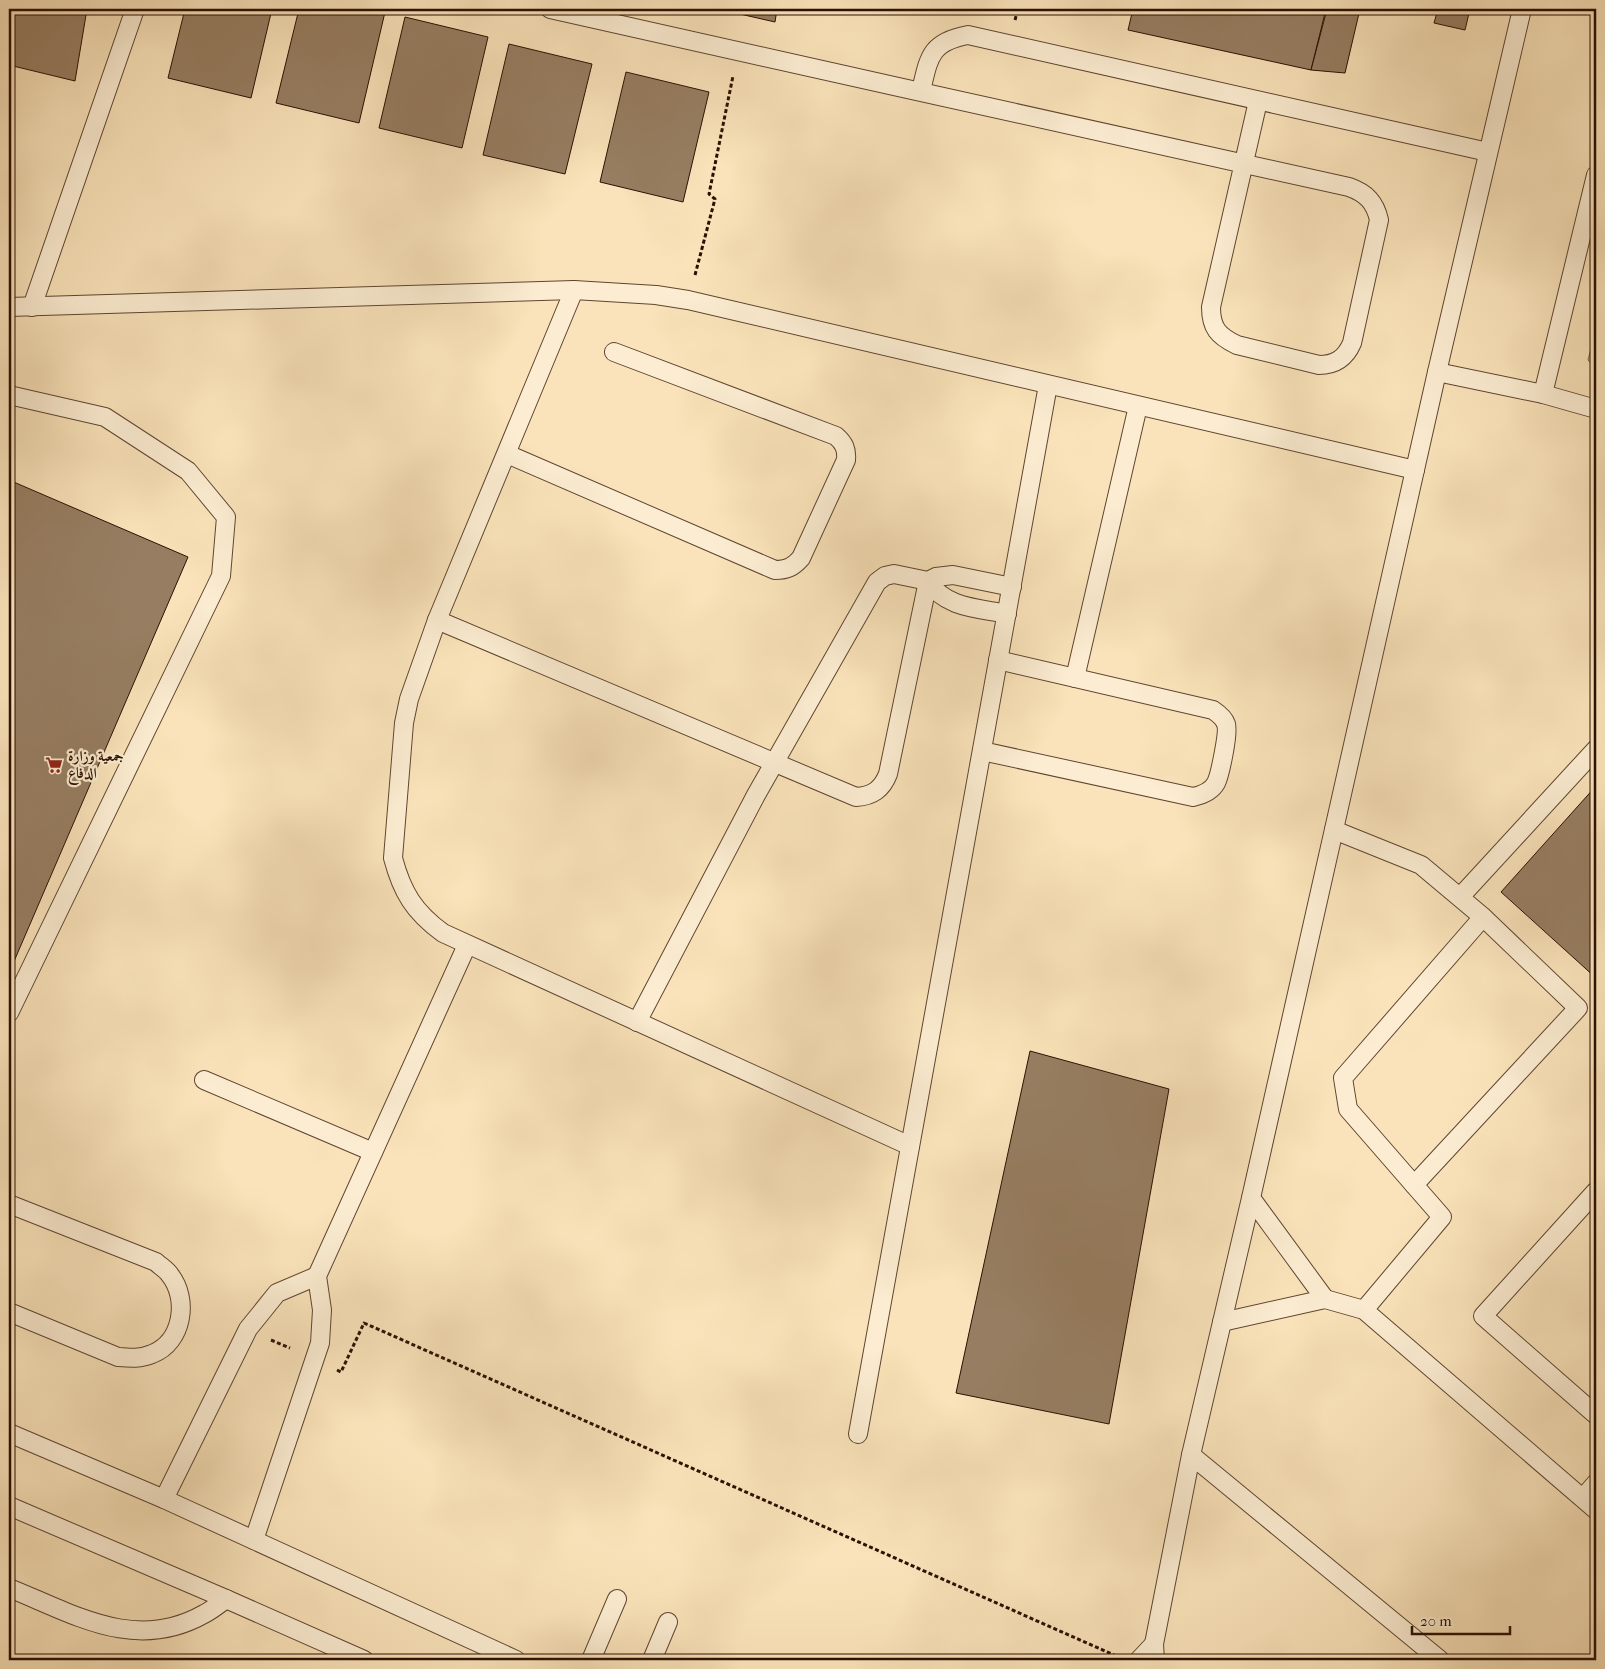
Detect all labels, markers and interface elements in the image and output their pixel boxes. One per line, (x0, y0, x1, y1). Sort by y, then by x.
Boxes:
place label: جمعية وزارة الدفاع (68, 747, 124, 785)
supermarket icon: جمعية وزارة الدفاع (44, 755, 64, 775)
scale bar (1412, 1604, 1510, 1636)
text: 20 m (1420, 1612, 1452, 1630)

